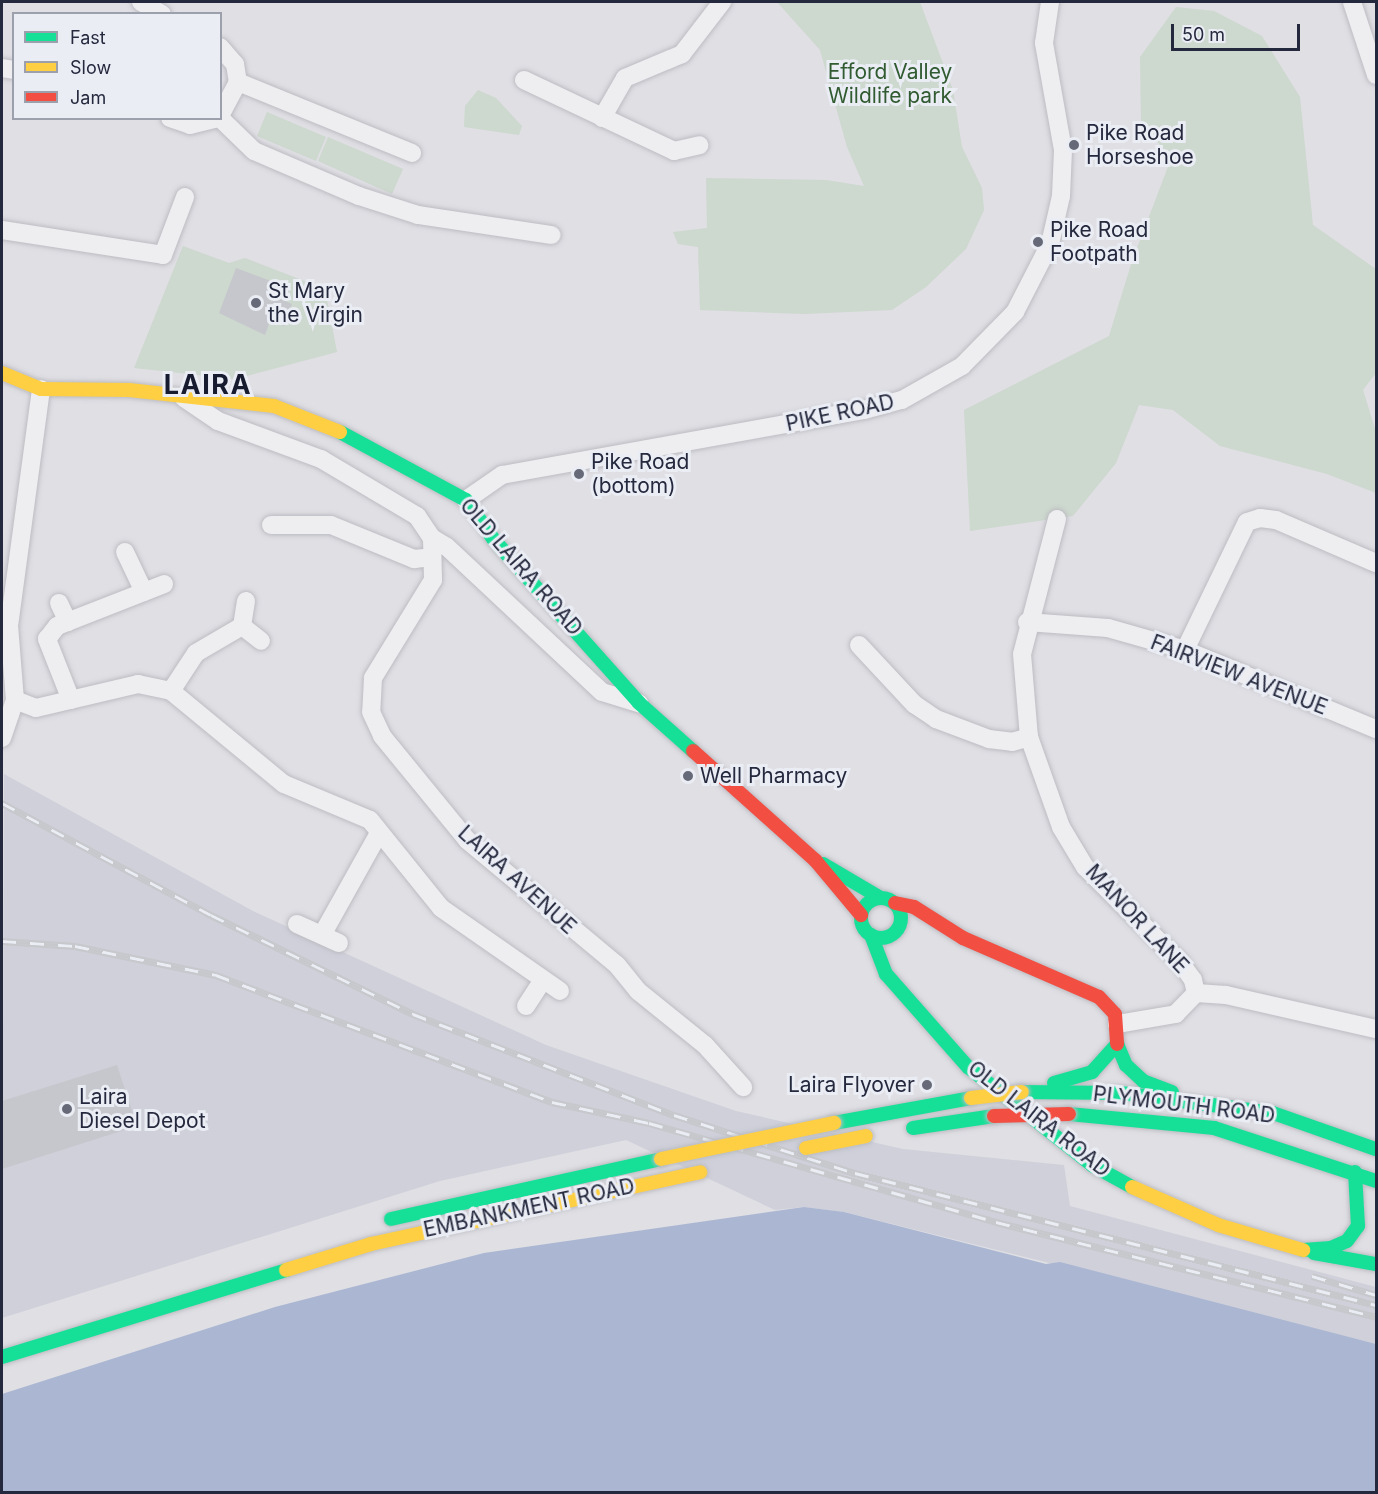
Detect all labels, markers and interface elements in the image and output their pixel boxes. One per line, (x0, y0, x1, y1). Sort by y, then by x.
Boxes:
legend (12, 12, 222, 120)
scale bar (1174, 12, 1303, 50)
text: 50 m (1182, 24, 1225, 45)
text: Fast (70, 27, 106, 48)
text: Slow (70, 57, 111, 78)
park label: Efford Valley Wildlife park (828, 59, 952, 109)
text: Jam (70, 87, 106, 108)
place label: Pike Road Horseshoe (1086, 120, 1194, 170)
marker: Pike Road Horseshoe (1067, 138, 1081, 152)
place label: Pike Road Footpath (1050, 217, 1148, 267)
marker: Pike Road Footpath (1031, 235, 1045, 249)
place label: St Mary the Virgin (268, 278, 363, 328)
marker: St Mary the Virgin (249, 296, 263, 310)
district label: LAIRA (164, 369, 252, 401)
street label: PIKE ROAD (783, 389, 897, 437)
place label: Pike Road (bottom) (591, 449, 689, 499)
marker: Pike Road (bottom) (572, 467, 586, 481)
street label: OLD LAIRA ROAD (455, 493, 587, 641)
street label: FAIRVIEW AVENUE (1147, 630, 1331, 720)
place label: Well Pharmacy (700, 763, 847, 789)
marker: Well Pharmacy (681, 769, 695, 783)
street label: LAIRA AVENUE (453, 820, 581, 940)
street label: MANOR LANE (1080, 859, 1194, 979)
street label: OLD LAIRA ROAD (963, 1056, 1115, 1182)
place label: Laira Flyover (788, 1072, 915, 1098)
marker: Laira Flyover (920, 1078, 934, 1092)
street label: PLYMOUTH ROAD (1092, 1081, 1276, 1129)
place label: Laira Diesel Depot (79, 1084, 206, 1134)
marker: Laira Diesel Depot (60, 1102, 74, 1116)
street label: EMBANKMENT ROAD (421, 1173, 637, 1243)

